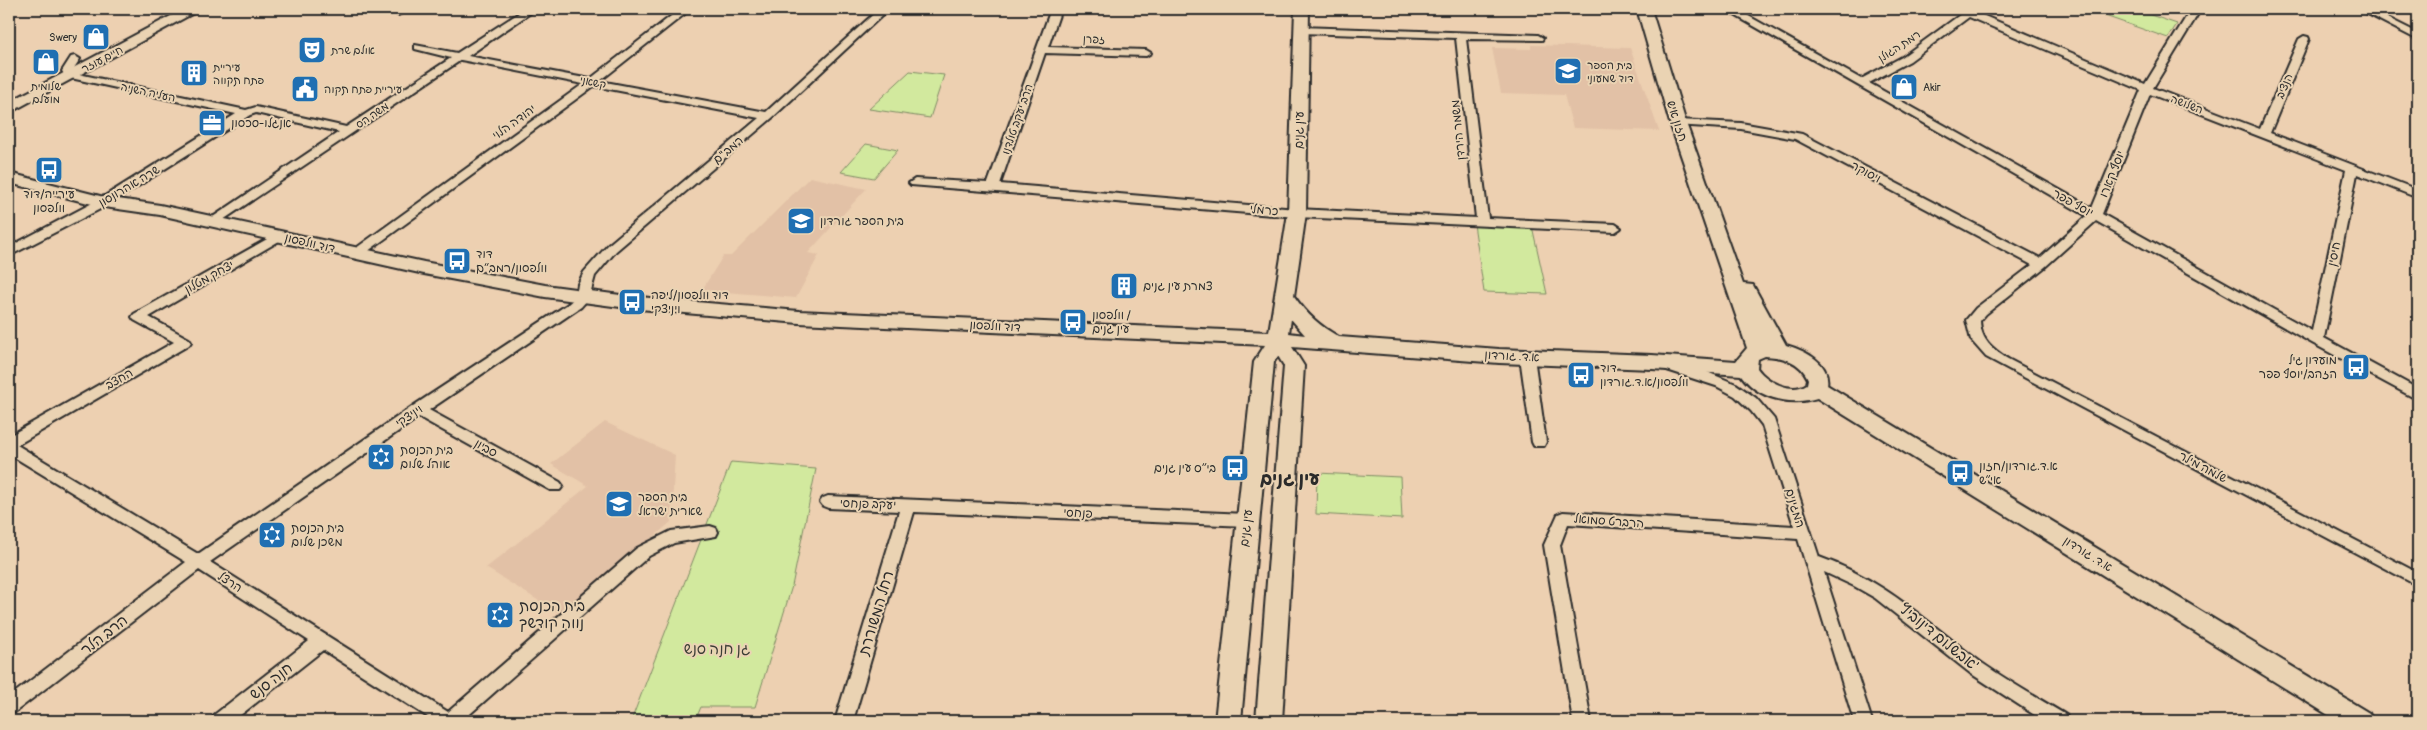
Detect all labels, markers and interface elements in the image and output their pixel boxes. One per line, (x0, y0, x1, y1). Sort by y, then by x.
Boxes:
shop icon: Swery (81, 22, 111, 52)
street label: רמת הגולן (1876, 28, 1923, 65)
place label: Swery (49, 31, 77, 44)
street label: זפרן (1083, 33, 1105, 46)
theatre icon: אולם שרת (297, 35, 327, 65)
street label: חיים עוזר (79, 43, 125, 76)
place label: אולם שרת (330, 44, 375, 57)
shop icon: שלומית מועלם (31, 47, 61, 77)
school or university icon: בית הספר דוד שמעוני (1553, 56, 1583, 86)
building icon: עיריית פתח תקווה (179, 58, 209, 88)
place label: בית הספר דוד שמעוני (1587, 59, 1634, 85)
place label: עיריית פתח תקווה (212, 61, 264, 87)
shop icon: Akir (1889, 72, 1919, 102)
street label: הנציב (2273, 72, 2295, 101)
public building icon: עיריית פתח תקוה (290, 74, 320, 104)
street label: קשאני (579, 74, 607, 91)
place label: שלומית מועלם (30, 80, 61, 106)
street label: העליה השניה (119, 80, 177, 105)
place label: Akir (1923, 81, 1941, 94)
street label: הרב יעקב טולדנו (999, 82, 1036, 156)
place label: עיריית פתח תקוה (324, 83, 402, 96)
street label: השלושה (2169, 92, 2205, 117)
street label: משמר הירדן (1448, 99, 1469, 161)
street label: חזון איש (1663, 99, 1690, 143)
street label: משה הס (353, 100, 391, 131)
street label: יהודה הלוי (490, 102, 539, 143)
office icon: אנגלו-סכסון (197, 108, 227, 138)
street label: עין גנים (1292, 111, 1307, 149)
place label: אנגלו-סכסון (231, 116, 292, 131)
street label: רמב"ם (710, 133, 747, 167)
street label: יוסף קארו (2096, 149, 2129, 200)
bus stop icon: עירייה/דוד וולפסון (34, 155, 64, 185)
street label: ויסוקר (1848, 158, 1883, 187)
street label: שרה אהרונסון (96, 162, 163, 211)
street label: יוסף פפר (2050, 186, 2096, 221)
place label: עירייה/דוד וולפסון (23, 187, 75, 216)
street label: כרמלי (1249, 202, 1279, 219)
school or university icon: בית הספר גורדון (786, 206, 816, 236)
place label: בית הספר גורדון (820, 214, 904, 229)
street label: דוד וולפסון (283, 230, 337, 257)
street label: חיסין (2325, 240, 2344, 268)
bus stop icon: דוד וולפסון/רמב״ם (442, 246, 472, 276)
place label: דוד וולפסון/רמב״ם (476, 247, 547, 276)
street label: יצחק מטלון (182, 258, 237, 297)
building icon: צמרת עין גנים (1109, 271, 1139, 301)
place label: צמרת עין גנים (1143, 279, 1213, 294)
bus stop icon: דוד וולפסון/ליפה ויניצקי (617, 287, 647, 317)
place label: דוד וולפסון/ליפה ויניצקי (651, 288, 729, 317)
bus stop icon: וולפסון / עין גנים (1058, 307, 1088, 337)
place label: וולפסון / עין גנים (1092, 308, 1131, 337)
street label: דוד וולפסון (969, 318, 1021, 335)
street label: א.ד. גורדון (1484, 348, 1540, 365)
bus stop icon: מועדון גיל הזהב/יוסף פפר (2341, 352, 2371, 382)
place label: מועדון גיל הזהב/יוסף פפר (2259, 353, 2337, 382)
bus stop icon: דוד וולפסון/א.ד.גורדון (1566, 360, 1596, 390)
place label: דוד וולפסון/א.ד.גורדון (1600, 361, 1689, 390)
street label: החצב (103, 366, 136, 393)
street label: ויניצקי (393, 402, 426, 431)
street label: סביון (472, 436, 500, 461)
synagogue icon: בית הכנסת אוהל שלום (366, 442, 396, 472)
place label: בית הכנסת אוהל שלום (400, 443, 453, 472)
street label: שלמה מילר (2176, 448, 2230, 486)
bus stop icon: בי״ס עין גנים (1220, 453, 1250, 483)
bus stop icon: א.ד.גורדון/חזון אי״ש (1945, 458, 1975, 488)
place label: א.ד.גורדון/חזון אי״ש (1979, 459, 2058, 488)
place label: בי״ס עין גנים (1154, 461, 1216, 476)
district label: עין גנים (1260, 468, 1320, 491)
street label: המגינים (1781, 487, 1808, 530)
school or university icon: בית הספר שארית ישראל (604, 489, 634, 519)
place label: בית הספר שארית ישראל (638, 490, 703, 519)
street label: יעקב פנחסי (840, 496, 896, 513)
street label: פנחסי (1063, 505, 1093, 522)
street label: עין גנים (1237, 508, 1256, 548)
street label: הרברט סמואל (1573, 512, 1645, 531)
synagogue icon: בית הכנסת משכן שלום (257, 520, 287, 550)
place label: בית הכנסת משכן שלום (291, 521, 344, 550)
street label: א.ד. גורדון (2060, 534, 2115, 575)
street label: הרצל (215, 569, 245, 596)
street label: רחל המשוררת (854, 569, 898, 659)
place label: בית הכנסת נווה קודשך (519, 597, 585, 633)
synagogue icon: בית הכנסת נווה קודשך (485, 600, 515, 630)
street label: אבשלום דינוביץ' (1895, 600, 1982, 675)
street label: הרב הלר (77, 611, 132, 660)
park label: גן חנה סנש (684, 640, 750, 659)
street label: חנה סנש (246, 659, 297, 704)

